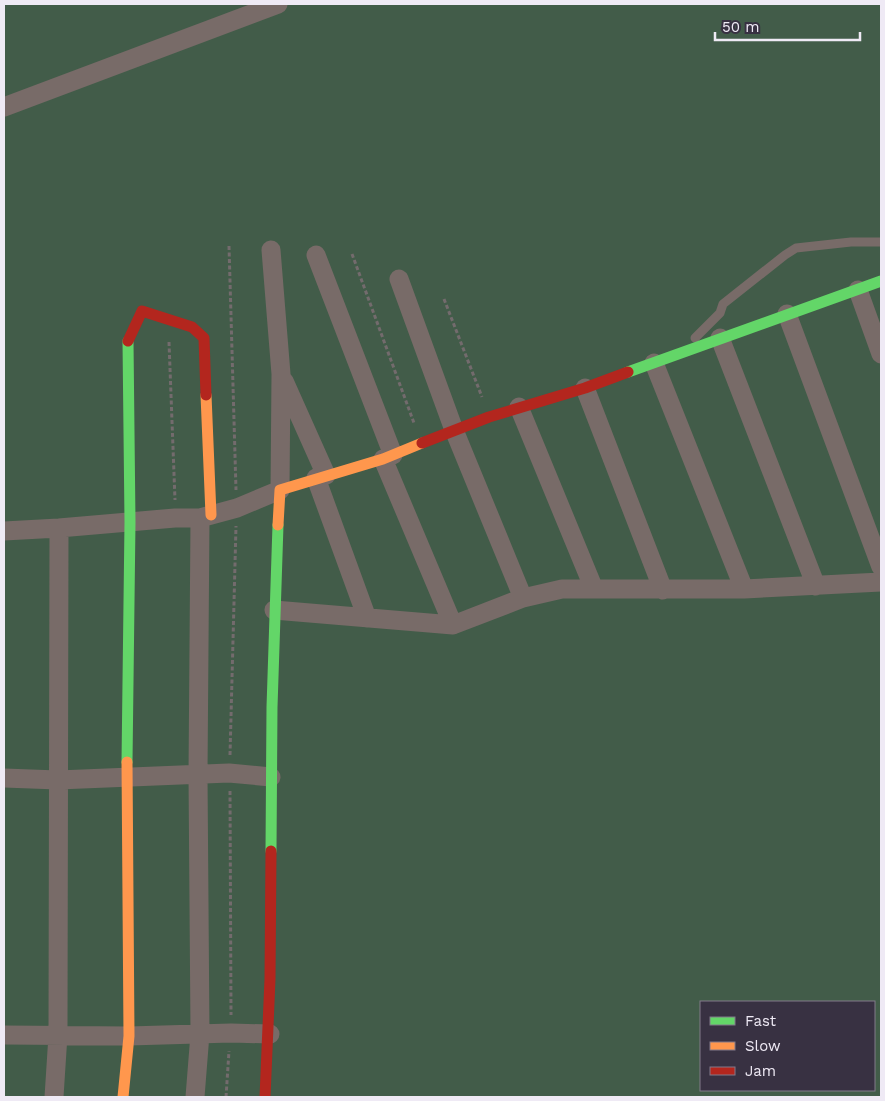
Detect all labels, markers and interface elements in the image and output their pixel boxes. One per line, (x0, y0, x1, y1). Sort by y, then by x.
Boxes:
scale bar (715, 10, 860, 42)
text: 50 m (722, 18, 759, 36)
legend (700, 1001, 875, 1091)
text: Fast (745, 1012, 777, 1030)
text: Slow (745, 1037, 781, 1055)
text: Jam (745, 1062, 776, 1080)

